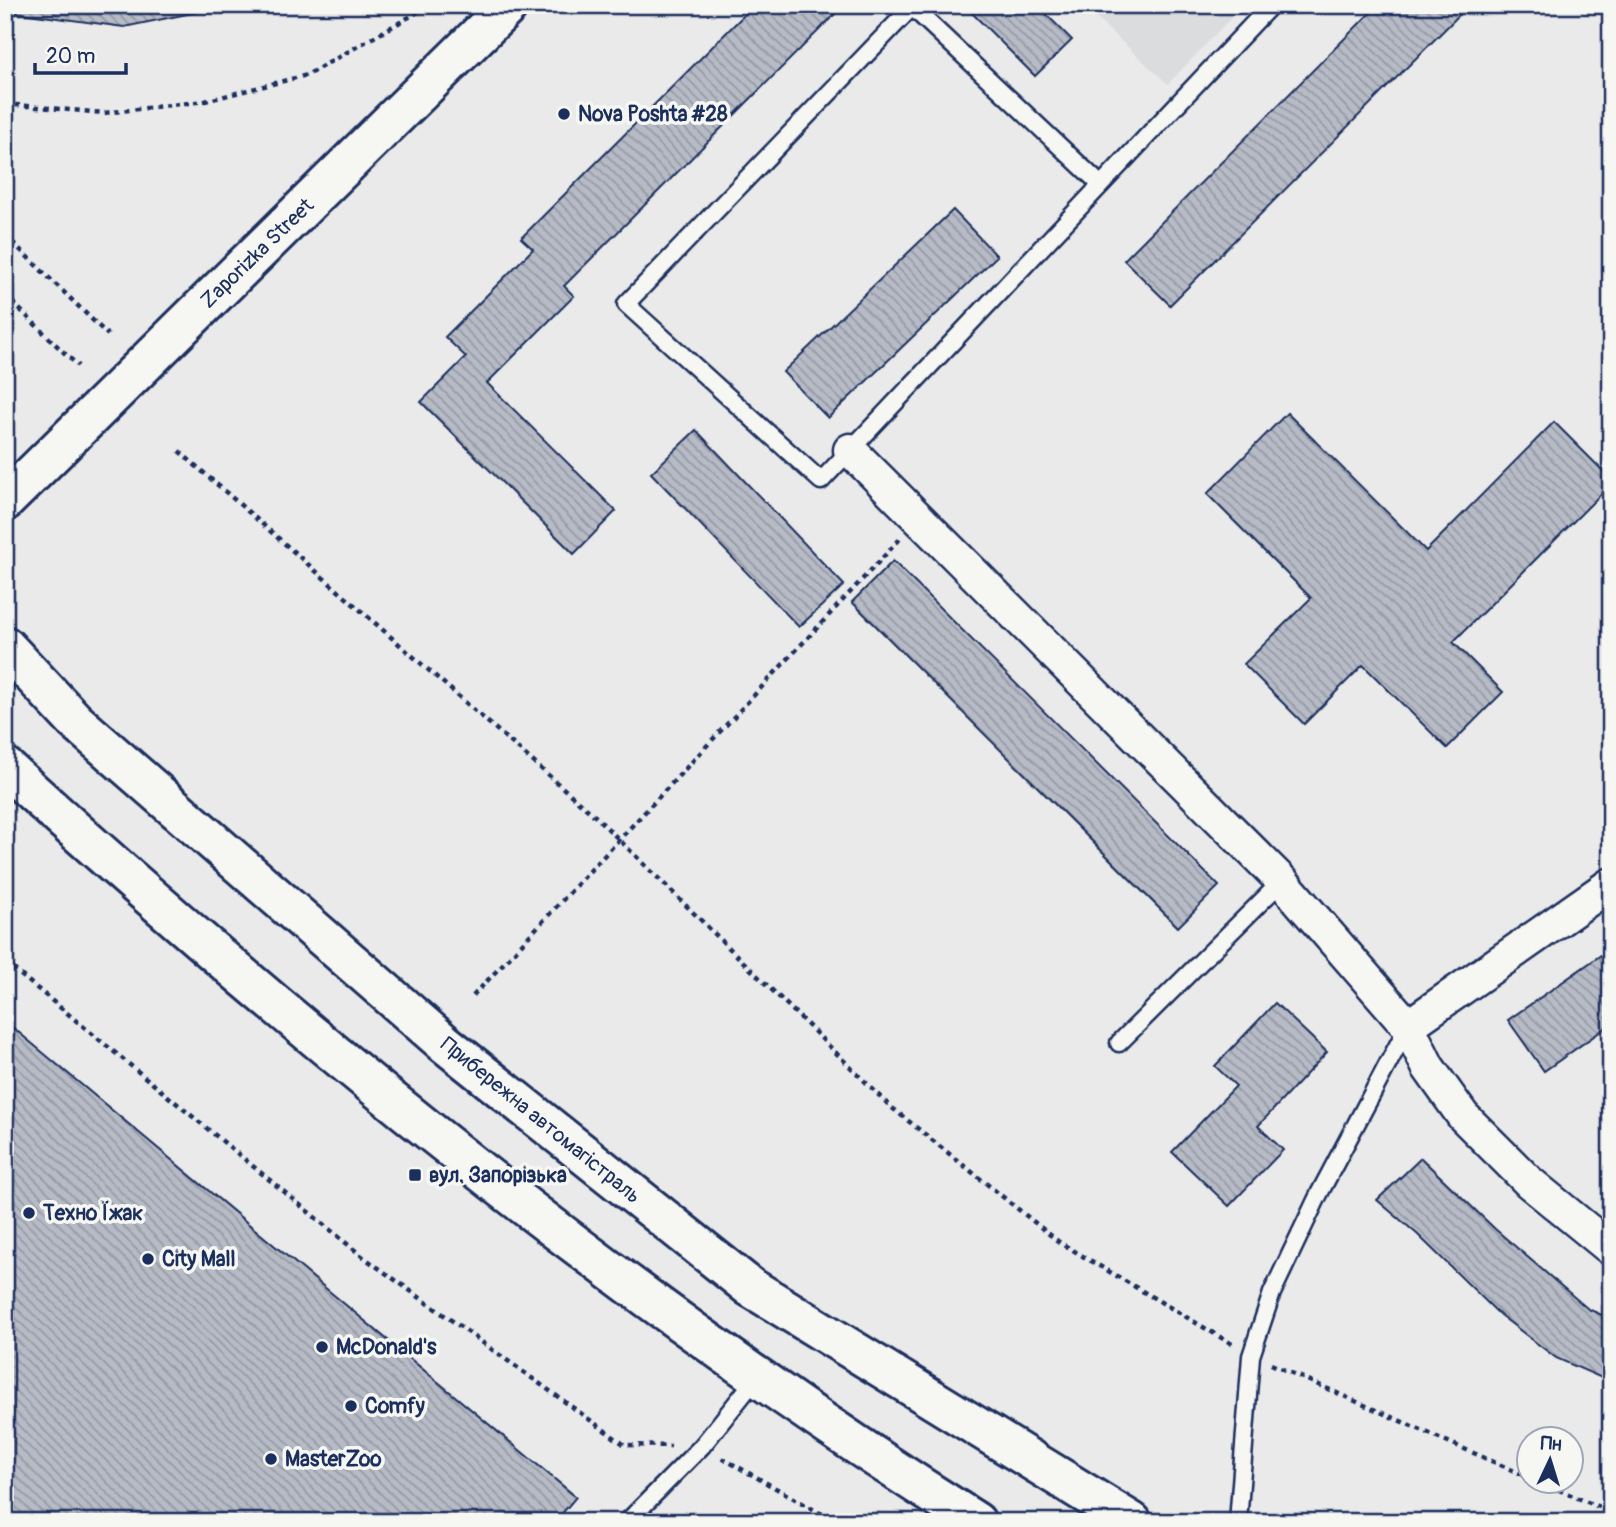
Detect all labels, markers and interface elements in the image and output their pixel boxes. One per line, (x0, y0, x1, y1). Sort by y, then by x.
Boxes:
scale bar (35, 32, 126, 76)
text: 20 m (46, 43, 95, 70)
place label: Nova Poshta #28 (578, 101, 728, 128)
marker: Nova Poshta #28 (556, 106, 572, 122)
street label: Zaporizka Street (195, 192, 320, 314)
street label: Прибережна автомагістраль (435, 1031, 646, 1210)
place label: вул. Запорізька (429, 1162, 567, 1189)
marker: вул. Запорізька (407, 1167, 423, 1183)
place label: Техно Їжак (42, 1200, 143, 1227)
marker: Техно Їжак (21, 1205, 37, 1221)
place label: City Mall (162, 1246, 236, 1273)
marker: City Mall (140, 1251, 156, 1267)
place label: McDonald's (336, 1334, 437, 1361)
marker: McDonald's (314, 1339, 330, 1355)
place label: Comfy (365, 1393, 425, 1420)
marker: Comfy (343, 1398, 359, 1414)
north arrow (1514, 1426, 1584, 1496)
text: Пн (1540, 1431, 1562, 1457)
place label: MasterZoo (285, 1446, 382, 1473)
marker: MasterZoo (263, 1451, 279, 1467)

